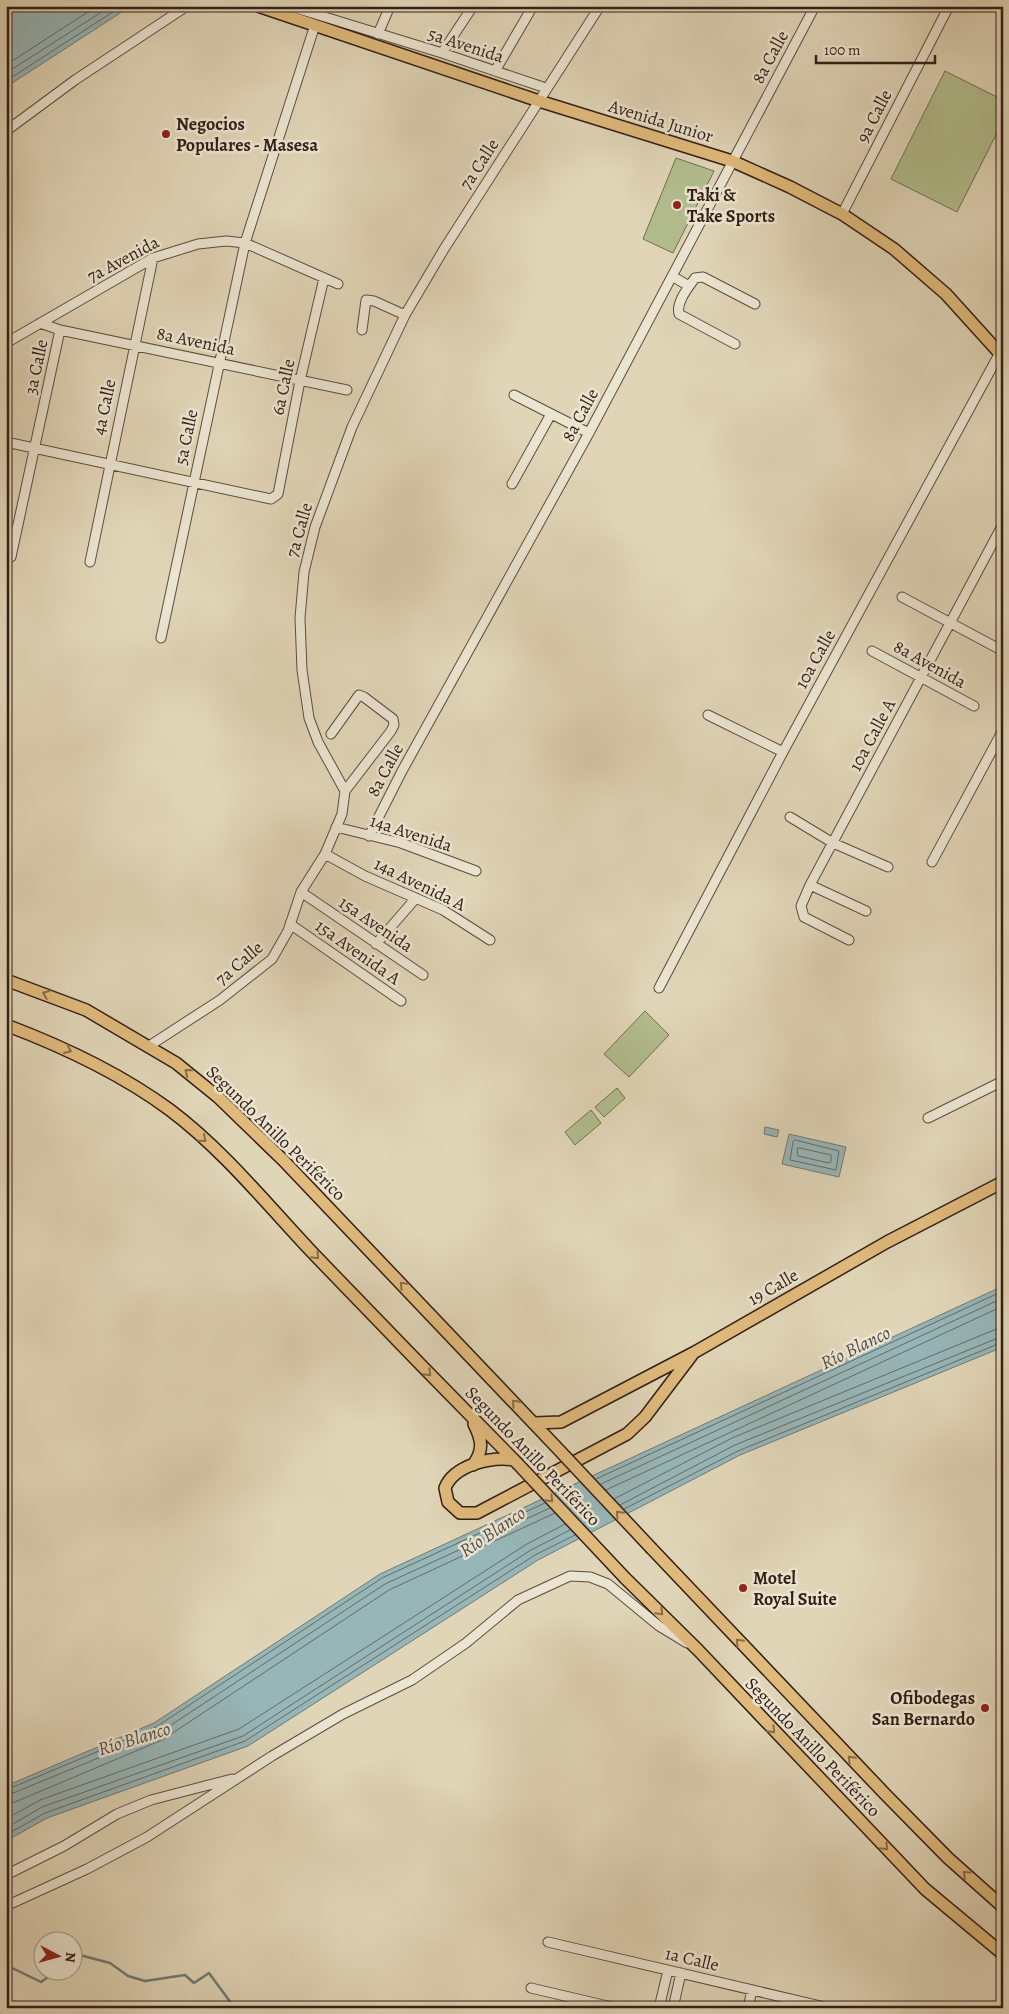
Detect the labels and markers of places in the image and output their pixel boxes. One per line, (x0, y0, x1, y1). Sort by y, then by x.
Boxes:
place label: Negocios Populares - Masesa (176, 112, 318, 157)
marker: Negocios Populares - Masesa (160, 128, 172, 140)
place label: Taki & Take Sports (687, 183, 775, 228)
marker: Taki & Take Sports (671, 199, 683, 211)
place label: Motel Royal Suite (753, 1566, 837, 1611)
marker: Motel Royal Suite (737, 1582, 749, 1594)
place label: Ofibodegas San Bernardo (872, 1686, 975, 1731)
marker: Ofibodegas San Bernardo (979, 1702, 991, 1714)

